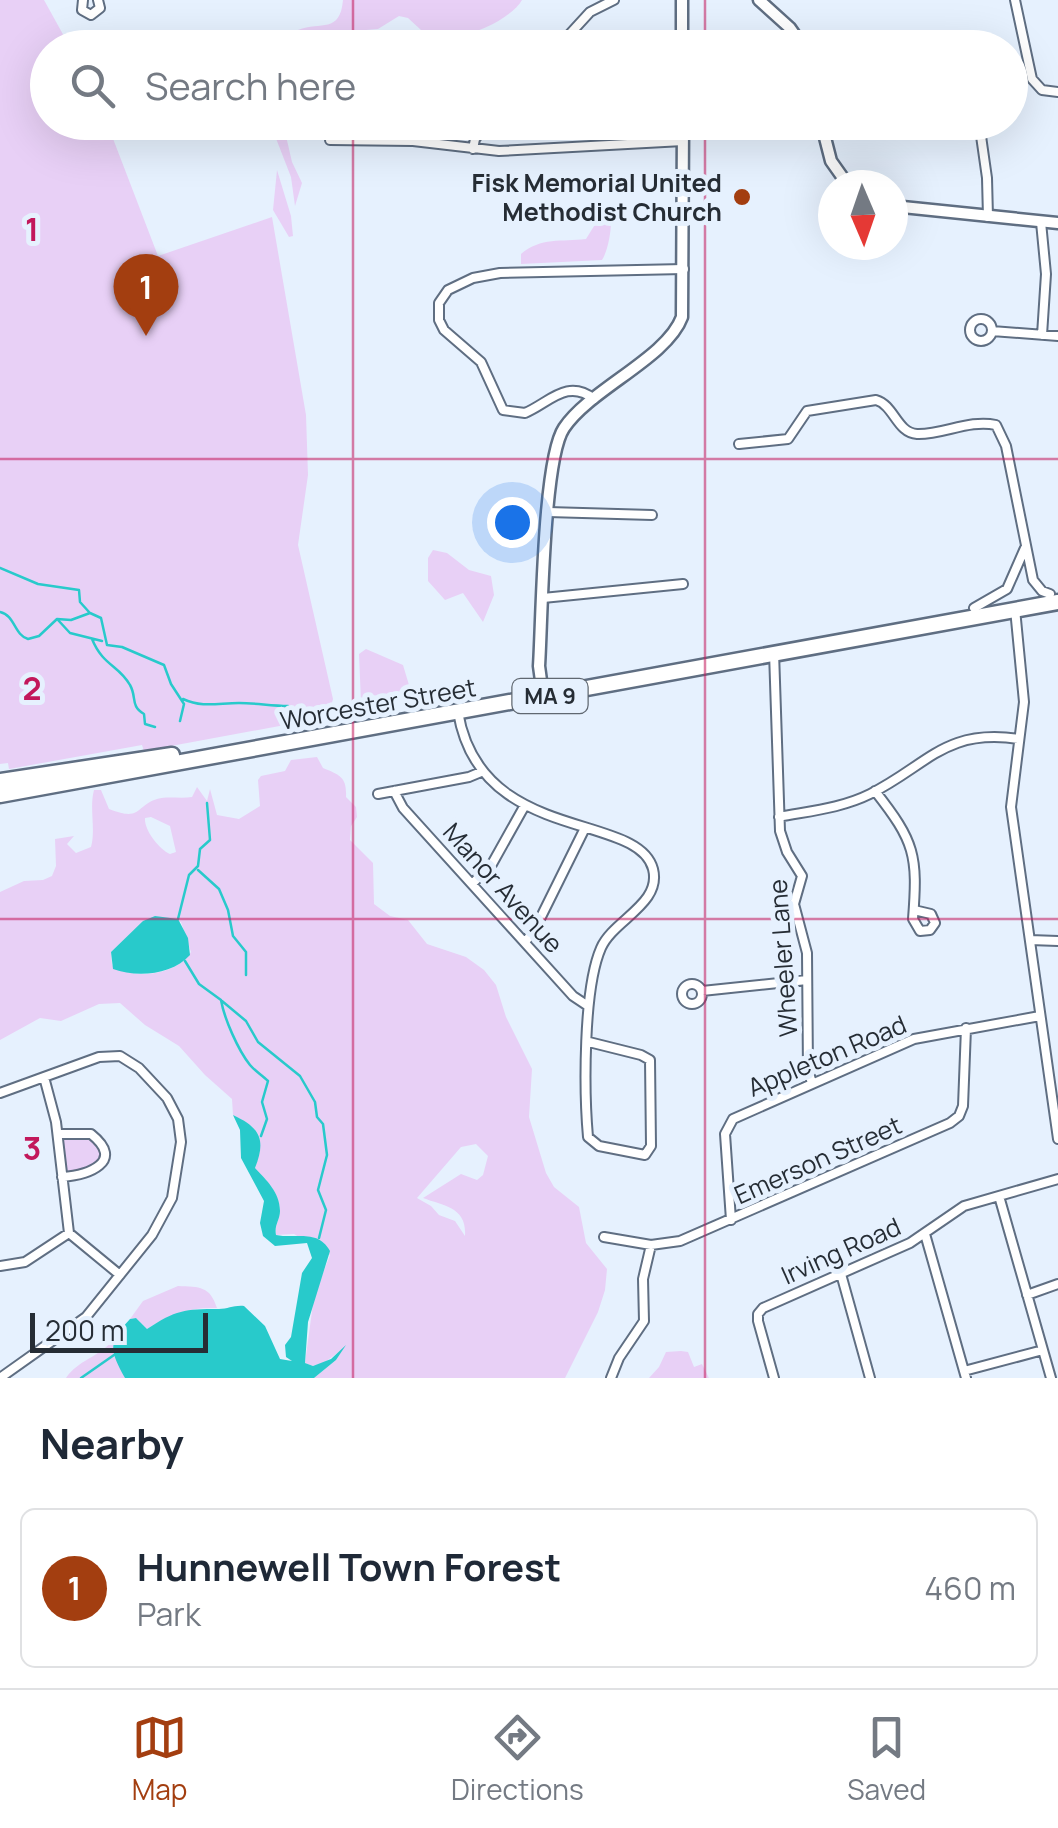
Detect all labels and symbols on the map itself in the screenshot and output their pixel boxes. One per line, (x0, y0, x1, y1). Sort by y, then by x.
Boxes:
place label: Fisk Memorial United Methodist Church (471, 165, 722, 229)
north arrow (818, 170, 908, 260)
marker: Fisk Memorial United Methodist Church (731, 186, 753, 208)
text: 1 (25, 207, 39, 251)
pin: 1 (114, 254, 178, 336)
your location (487, 497, 538, 548)
text: 2 (22, 666, 42, 710)
street label: Worcester Street (277, 669, 479, 738)
road number: MA 9 (512, 679, 588, 713)
street label: Manor Avenue (435, 815, 571, 960)
street label: Wheeler Lane (760, 878, 805, 1038)
street label: Appleton Road (742, 1006, 912, 1105)
street label: Emerson Street (729, 1107, 907, 1212)
text: 3 (23, 1126, 41, 1170)
street label: Irving Road (776, 1209, 906, 1292)
scale bar (30, 1308, 208, 1352)

